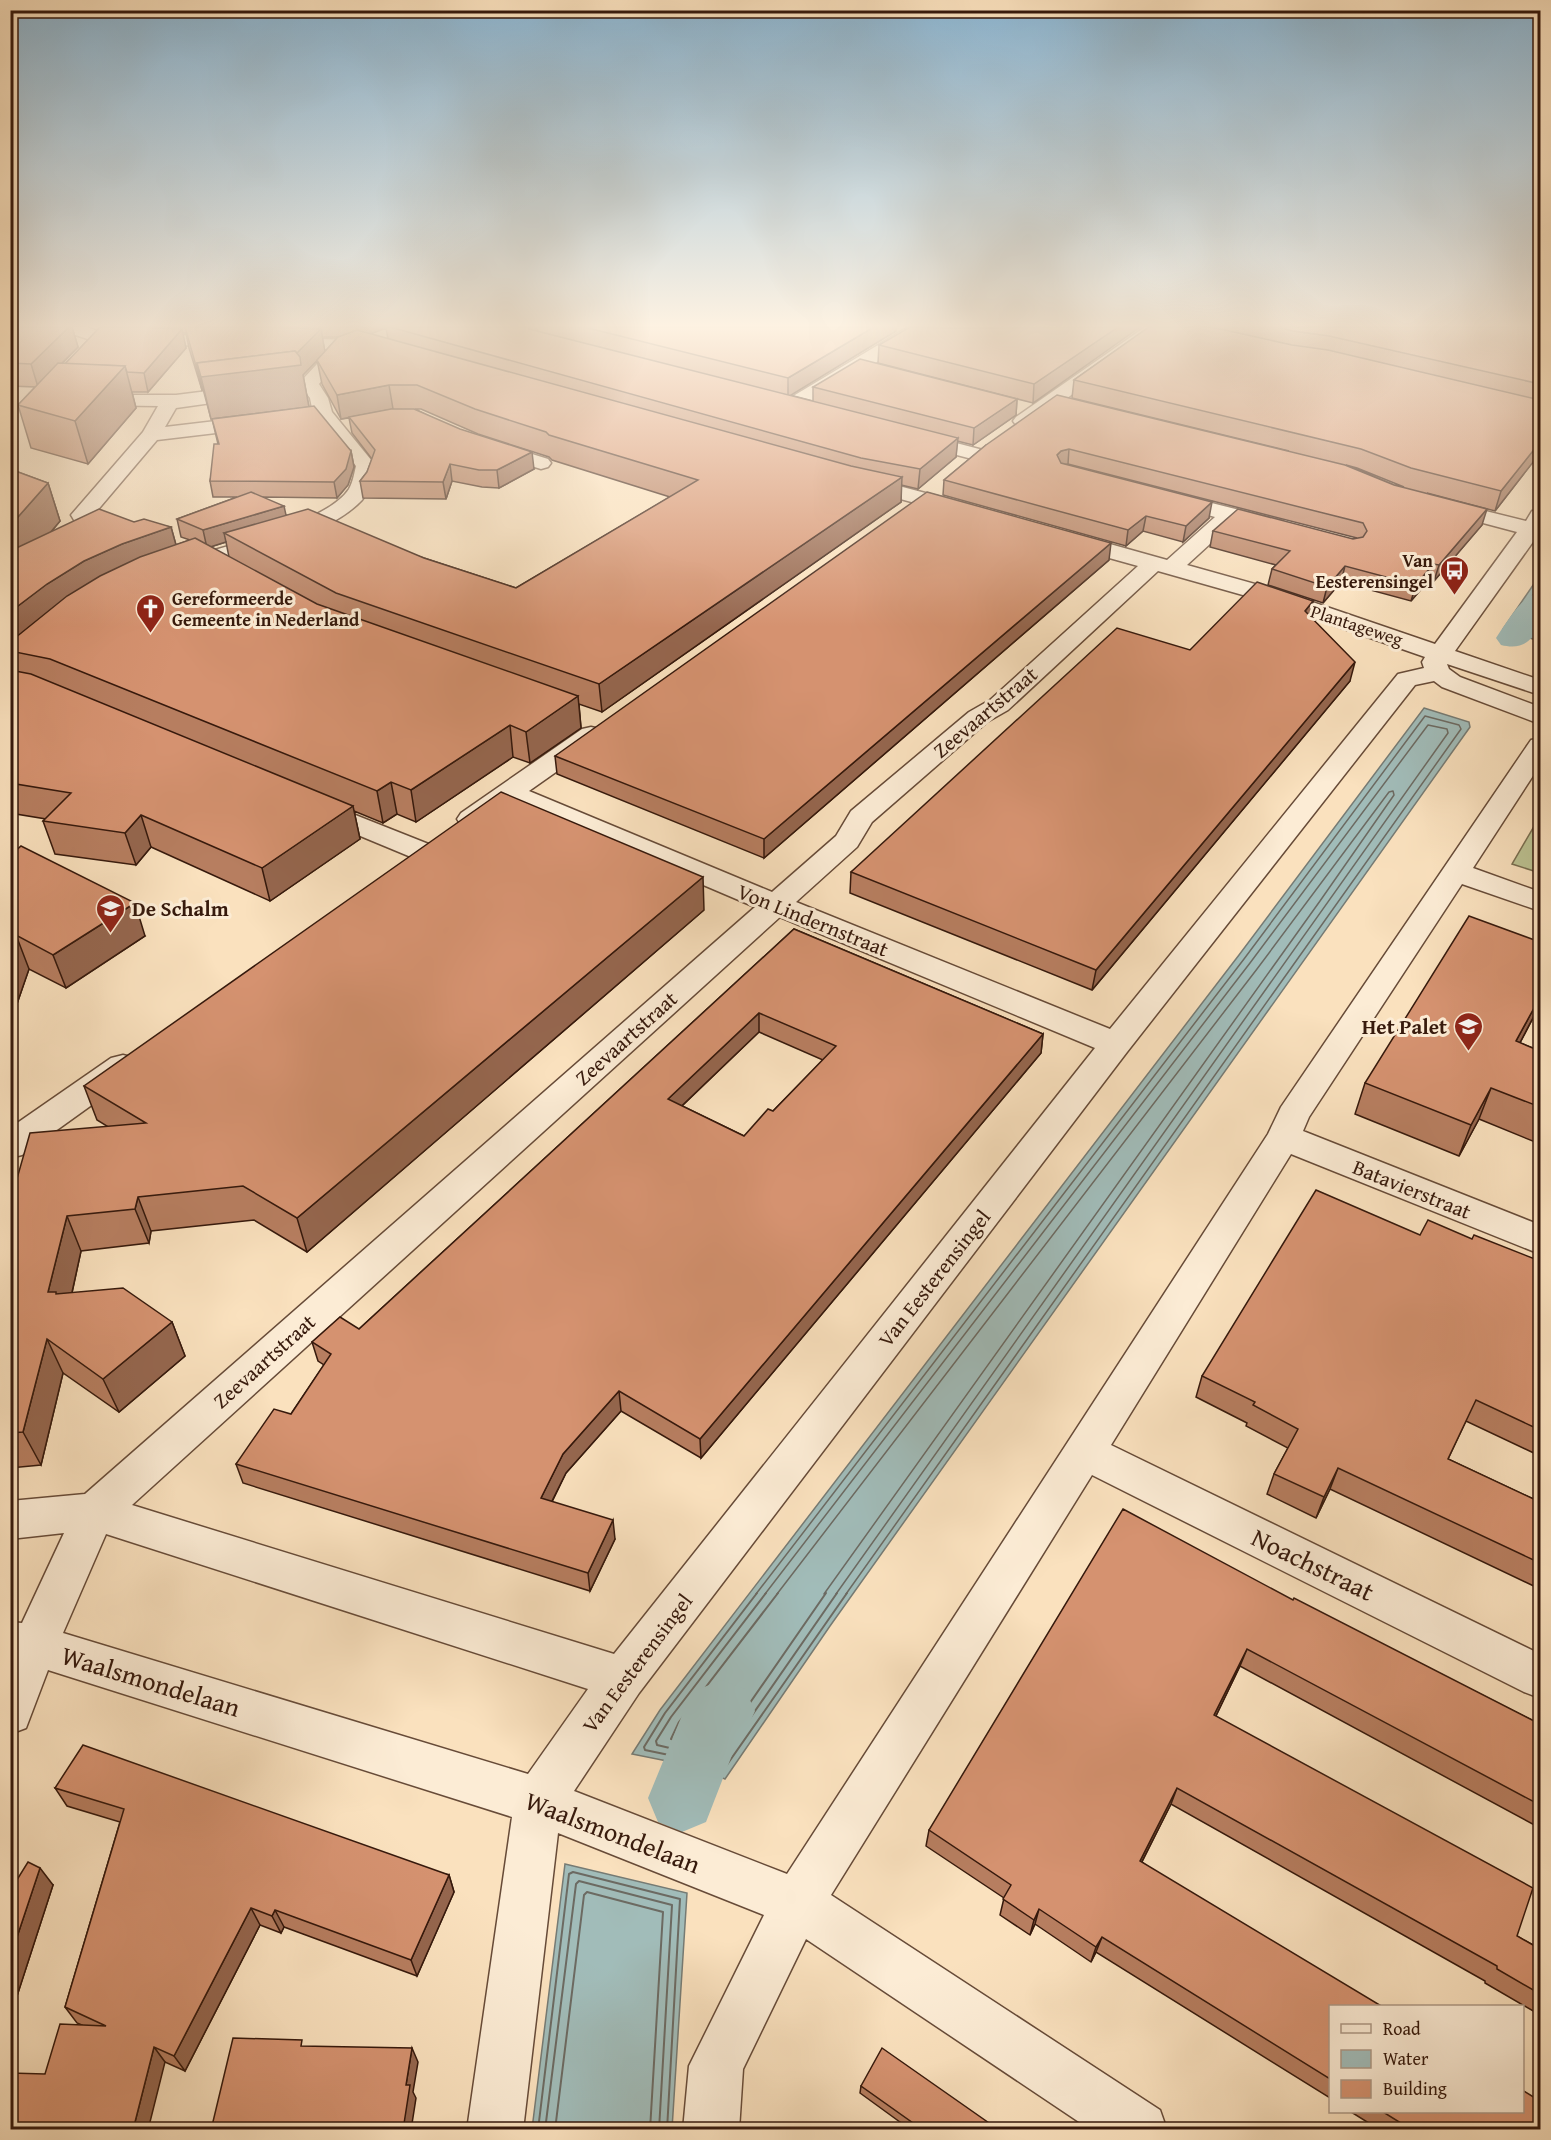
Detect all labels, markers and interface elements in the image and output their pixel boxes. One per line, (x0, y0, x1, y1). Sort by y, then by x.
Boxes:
place label: Van Eesterensingel (1316, 547, 1433, 595)
bus stop icon: Van Eesterensingel (1438, 554, 1470, 596)
place label: Gereformeerde Gemeente in Nederland (172, 585, 360, 633)
church icon: Gereformeerde Gemeente in Nederland (135, 592, 167, 634)
street label: Plantageweg (1307, 597, 1407, 653)
street label: Zeevaartstraat (926, 659, 1045, 765)
street label: Von Lindernstraat (733, 876, 894, 965)
school or university icon: De Schalm (95, 892, 127, 934)
place label: De Schalm (132, 893, 229, 924)
street label: Zeevaartstraat (568, 983, 684, 1092)
school or university icon: Het Palet (1452, 1010, 1484, 1052)
place label: Het Palet (1362, 1011, 1447, 1042)
street label: Batavierstraat (1348, 1151, 1476, 1227)
street label: Van Eesterensingel (870, 1203, 998, 1353)
street label: Zeevaartstraat (206, 1306, 322, 1415)
street label: Noachstraat (1245, 1518, 1381, 1610)
street label: Van Eesterensingel (574, 1587, 700, 1739)
street label: Waalsmondelaan (57, 1635, 246, 1727)
street label: Waalsmondelaan (520, 1781, 707, 1883)
legend (1329, 2005, 1524, 2113)
text: Road (1383, 2015, 1421, 2042)
text: Water (1383, 2045, 1429, 2072)
text: Building (1383, 2075, 1447, 2102)

